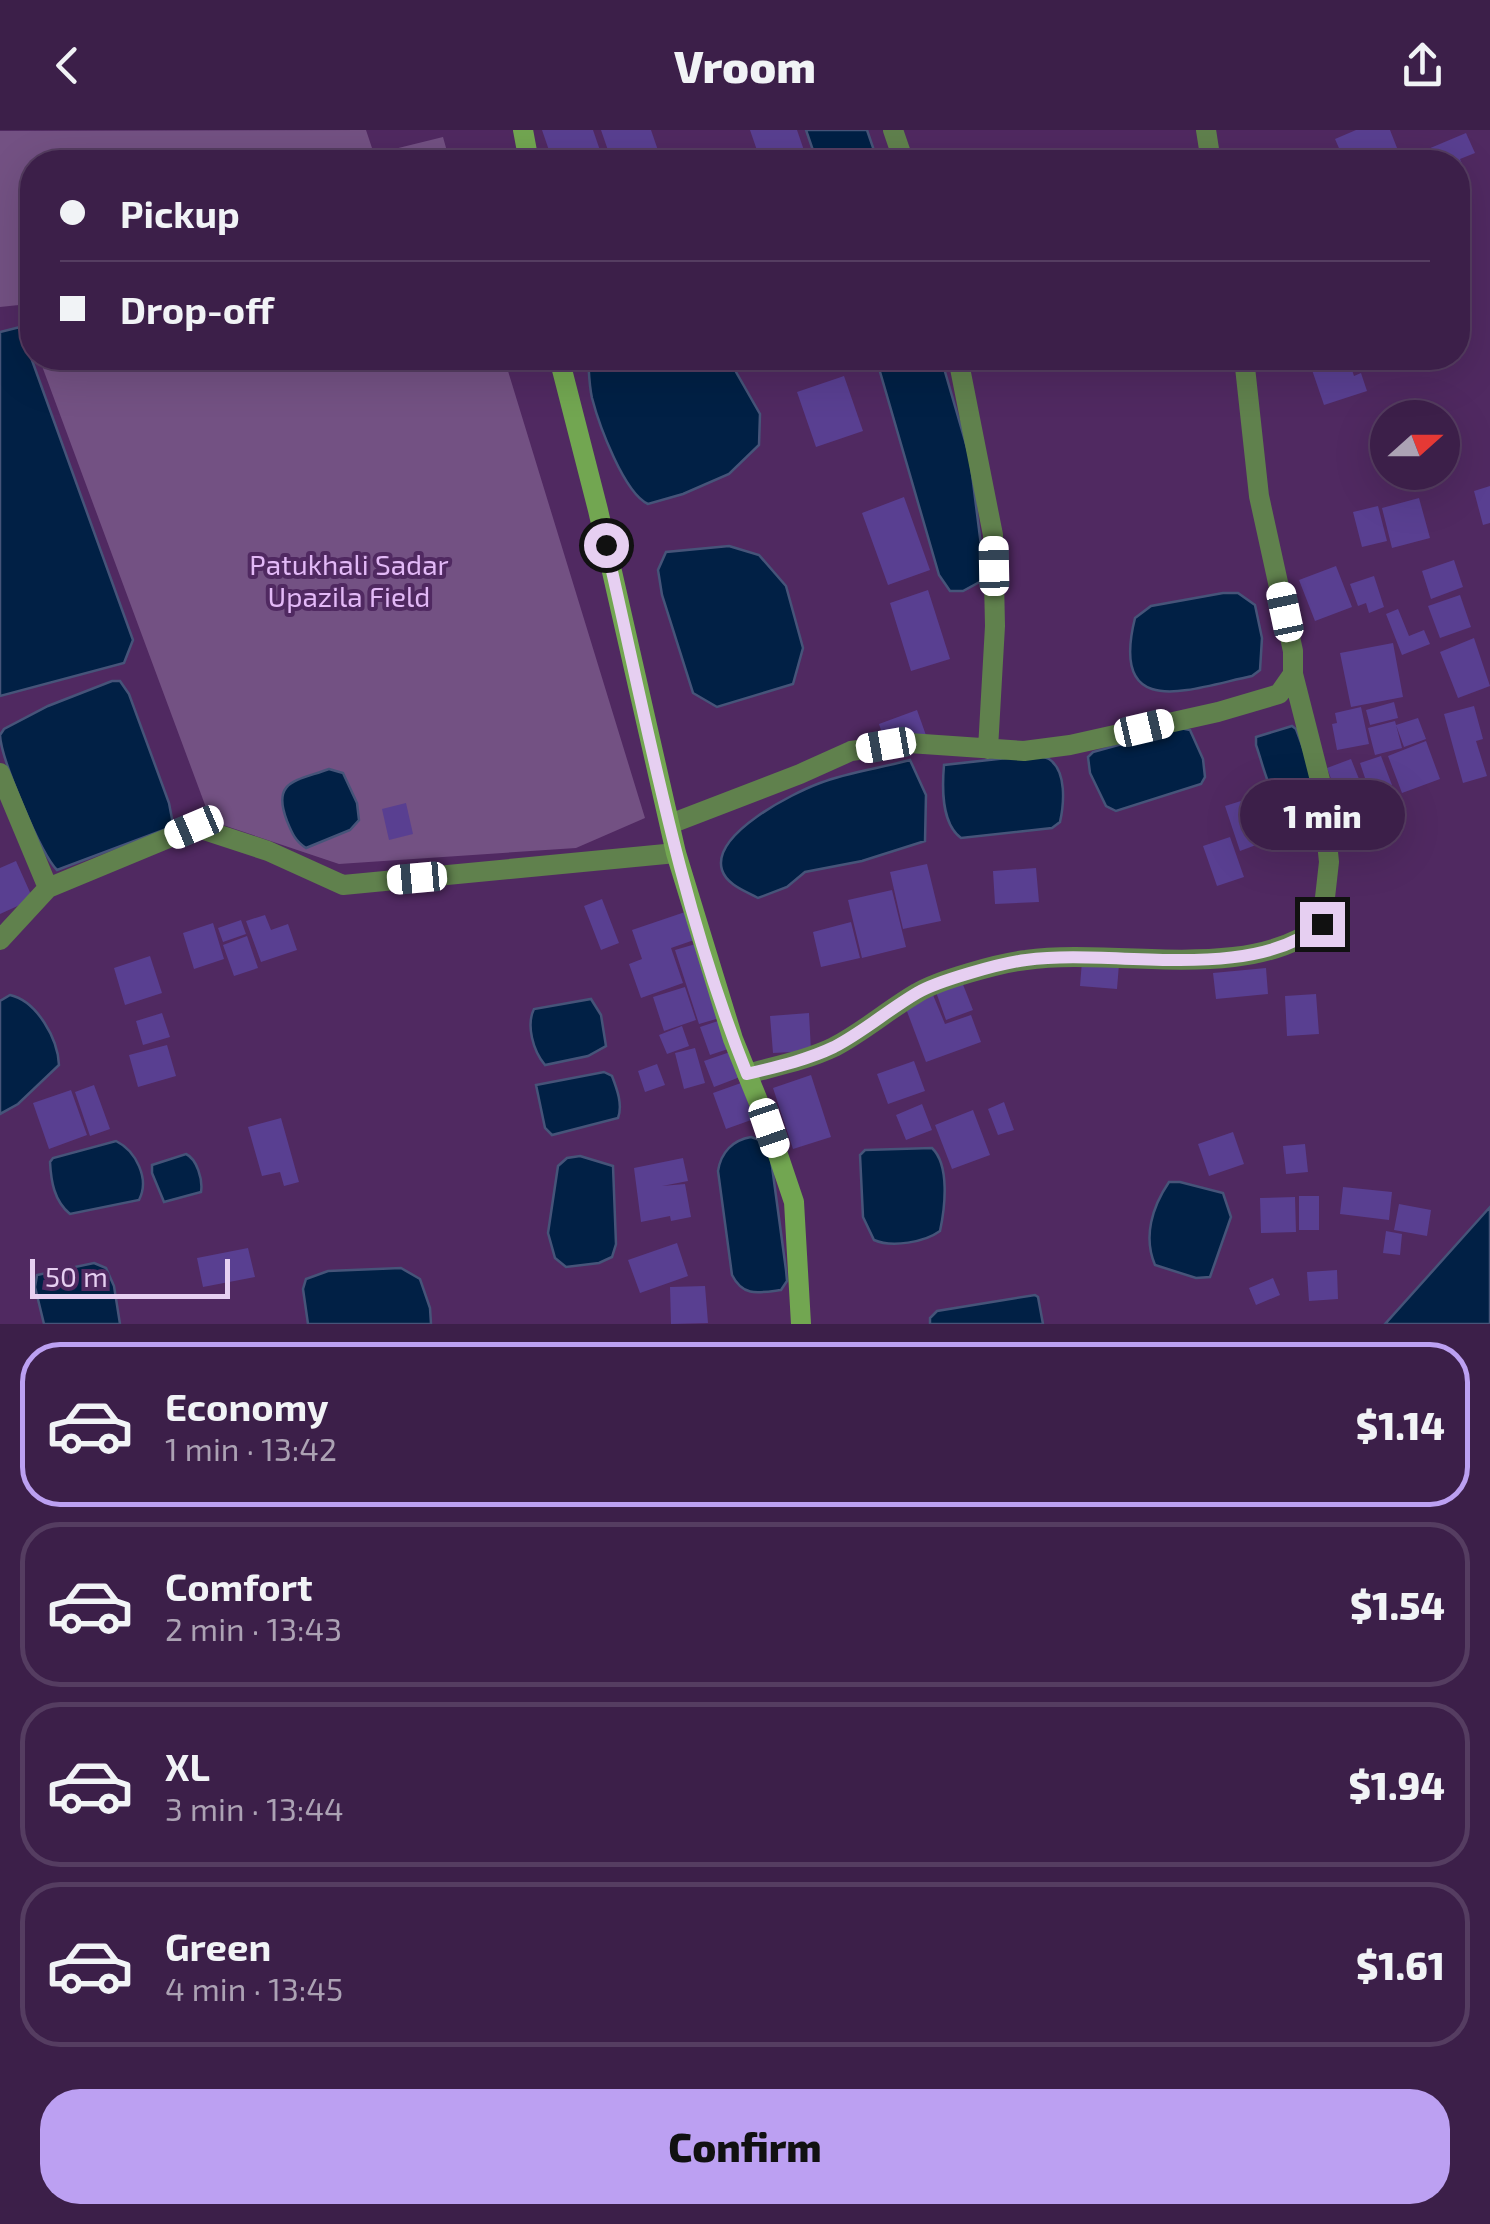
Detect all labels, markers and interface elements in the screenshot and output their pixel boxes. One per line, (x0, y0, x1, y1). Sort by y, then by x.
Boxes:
icon: back (40, 38, 95, 93)
text: Vroom (674, 38, 816, 92)
icon: share (1395, 38, 1450, 93)
text: Pickup (120, 190, 240, 236)
text: Drop-off (120, 286, 274, 332)
north arrow (1370, 400, 1460, 490)
map controls (1370, 400, 1460, 490)
route start (584, 523, 629, 568)
car (978, 536, 1010, 596)
park label: Patukhali Sadar Upazila Field (249, 547, 449, 613)
car (1264, 580, 1306, 644)
car (1111, 707, 1177, 749)
car (854, 725, 918, 765)
callout: 1 min (1240, 779, 1404, 849)
text: 1 min (1283, 796, 1362, 834)
car (161, 801, 227, 853)
car (386, 860, 448, 896)
route end (1300, 902, 1345, 947)
car (745, 1095, 793, 1161)
scale bar (30, 1254, 230, 1298)
text: 50 m (45, 1259, 108, 1293)
icon: car (45, 1380, 135, 1470)
text: Economy (165, 1383, 329, 1429)
text: $1.14 (1356, 1402, 1445, 1448)
text: 1 min · 13:42 (165, 1429, 337, 1467)
icon: car (45, 1560, 135, 1650)
text: Comfort (165, 1563, 313, 1609)
text: $1.54 (1350, 1582, 1445, 1628)
text: 2 min · 13:43 (165, 1609, 342, 1647)
icon: car (45, 1740, 135, 1830)
text: XL (165, 1743, 210, 1789)
text: $1.94 (1348, 1762, 1445, 1808)
text: 3 min · 13:44 (165, 1789, 344, 1827)
icon: car (45, 1920, 135, 2010)
text: Green (165, 1923, 271, 1969)
text: $1.61 (1356, 1942, 1445, 1988)
text: 4 min · 13:45 (165, 1969, 343, 2007)
button: Confirm (40, 2089, 1450, 2204)

